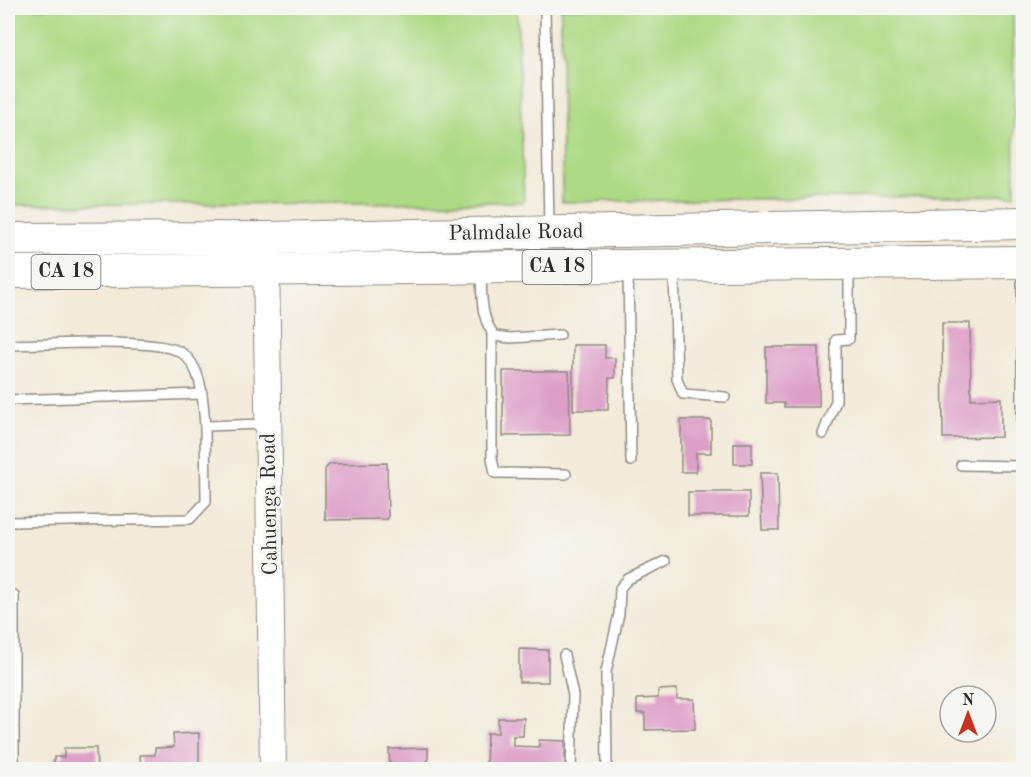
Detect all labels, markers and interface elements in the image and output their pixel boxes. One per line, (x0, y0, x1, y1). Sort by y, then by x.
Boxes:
street label: Palmdale Road (448, 221, 584, 245)
road number: CA 18 (522, 250, 592, 284)
road number: CA 18 (32, 255, 100, 289)
street label: Cahuenga Road (258, 433, 282, 575)
north arrow (938, 684, 998, 744)
text: N (962, 693, 975, 709)

